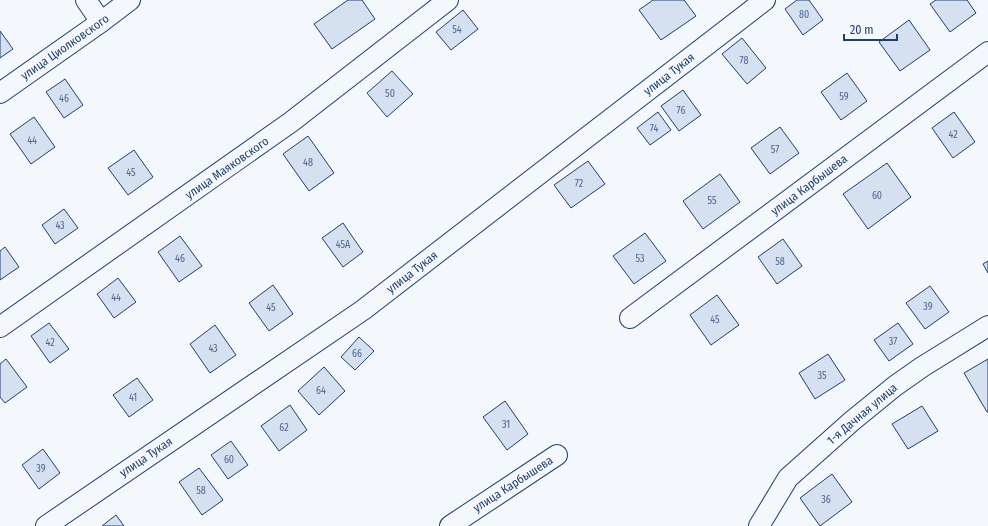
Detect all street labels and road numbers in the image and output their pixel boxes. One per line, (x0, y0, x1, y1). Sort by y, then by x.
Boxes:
street label: улица Циолковского (18, 11, 112, 83)
street label: улица Тукая (641, 50, 697, 98)
street label: улица Маяковского (183, 134, 271, 202)
street label: улица Карбышева (768, 152, 850, 218)
street label: улица Тукая (384, 248, 440, 296)
street label: 1-я Дачная улица (824, 381, 900, 447)
street label: улица Тукая (117, 434, 175, 480)
street label: улица Карбышева (471, 453, 555, 515)

